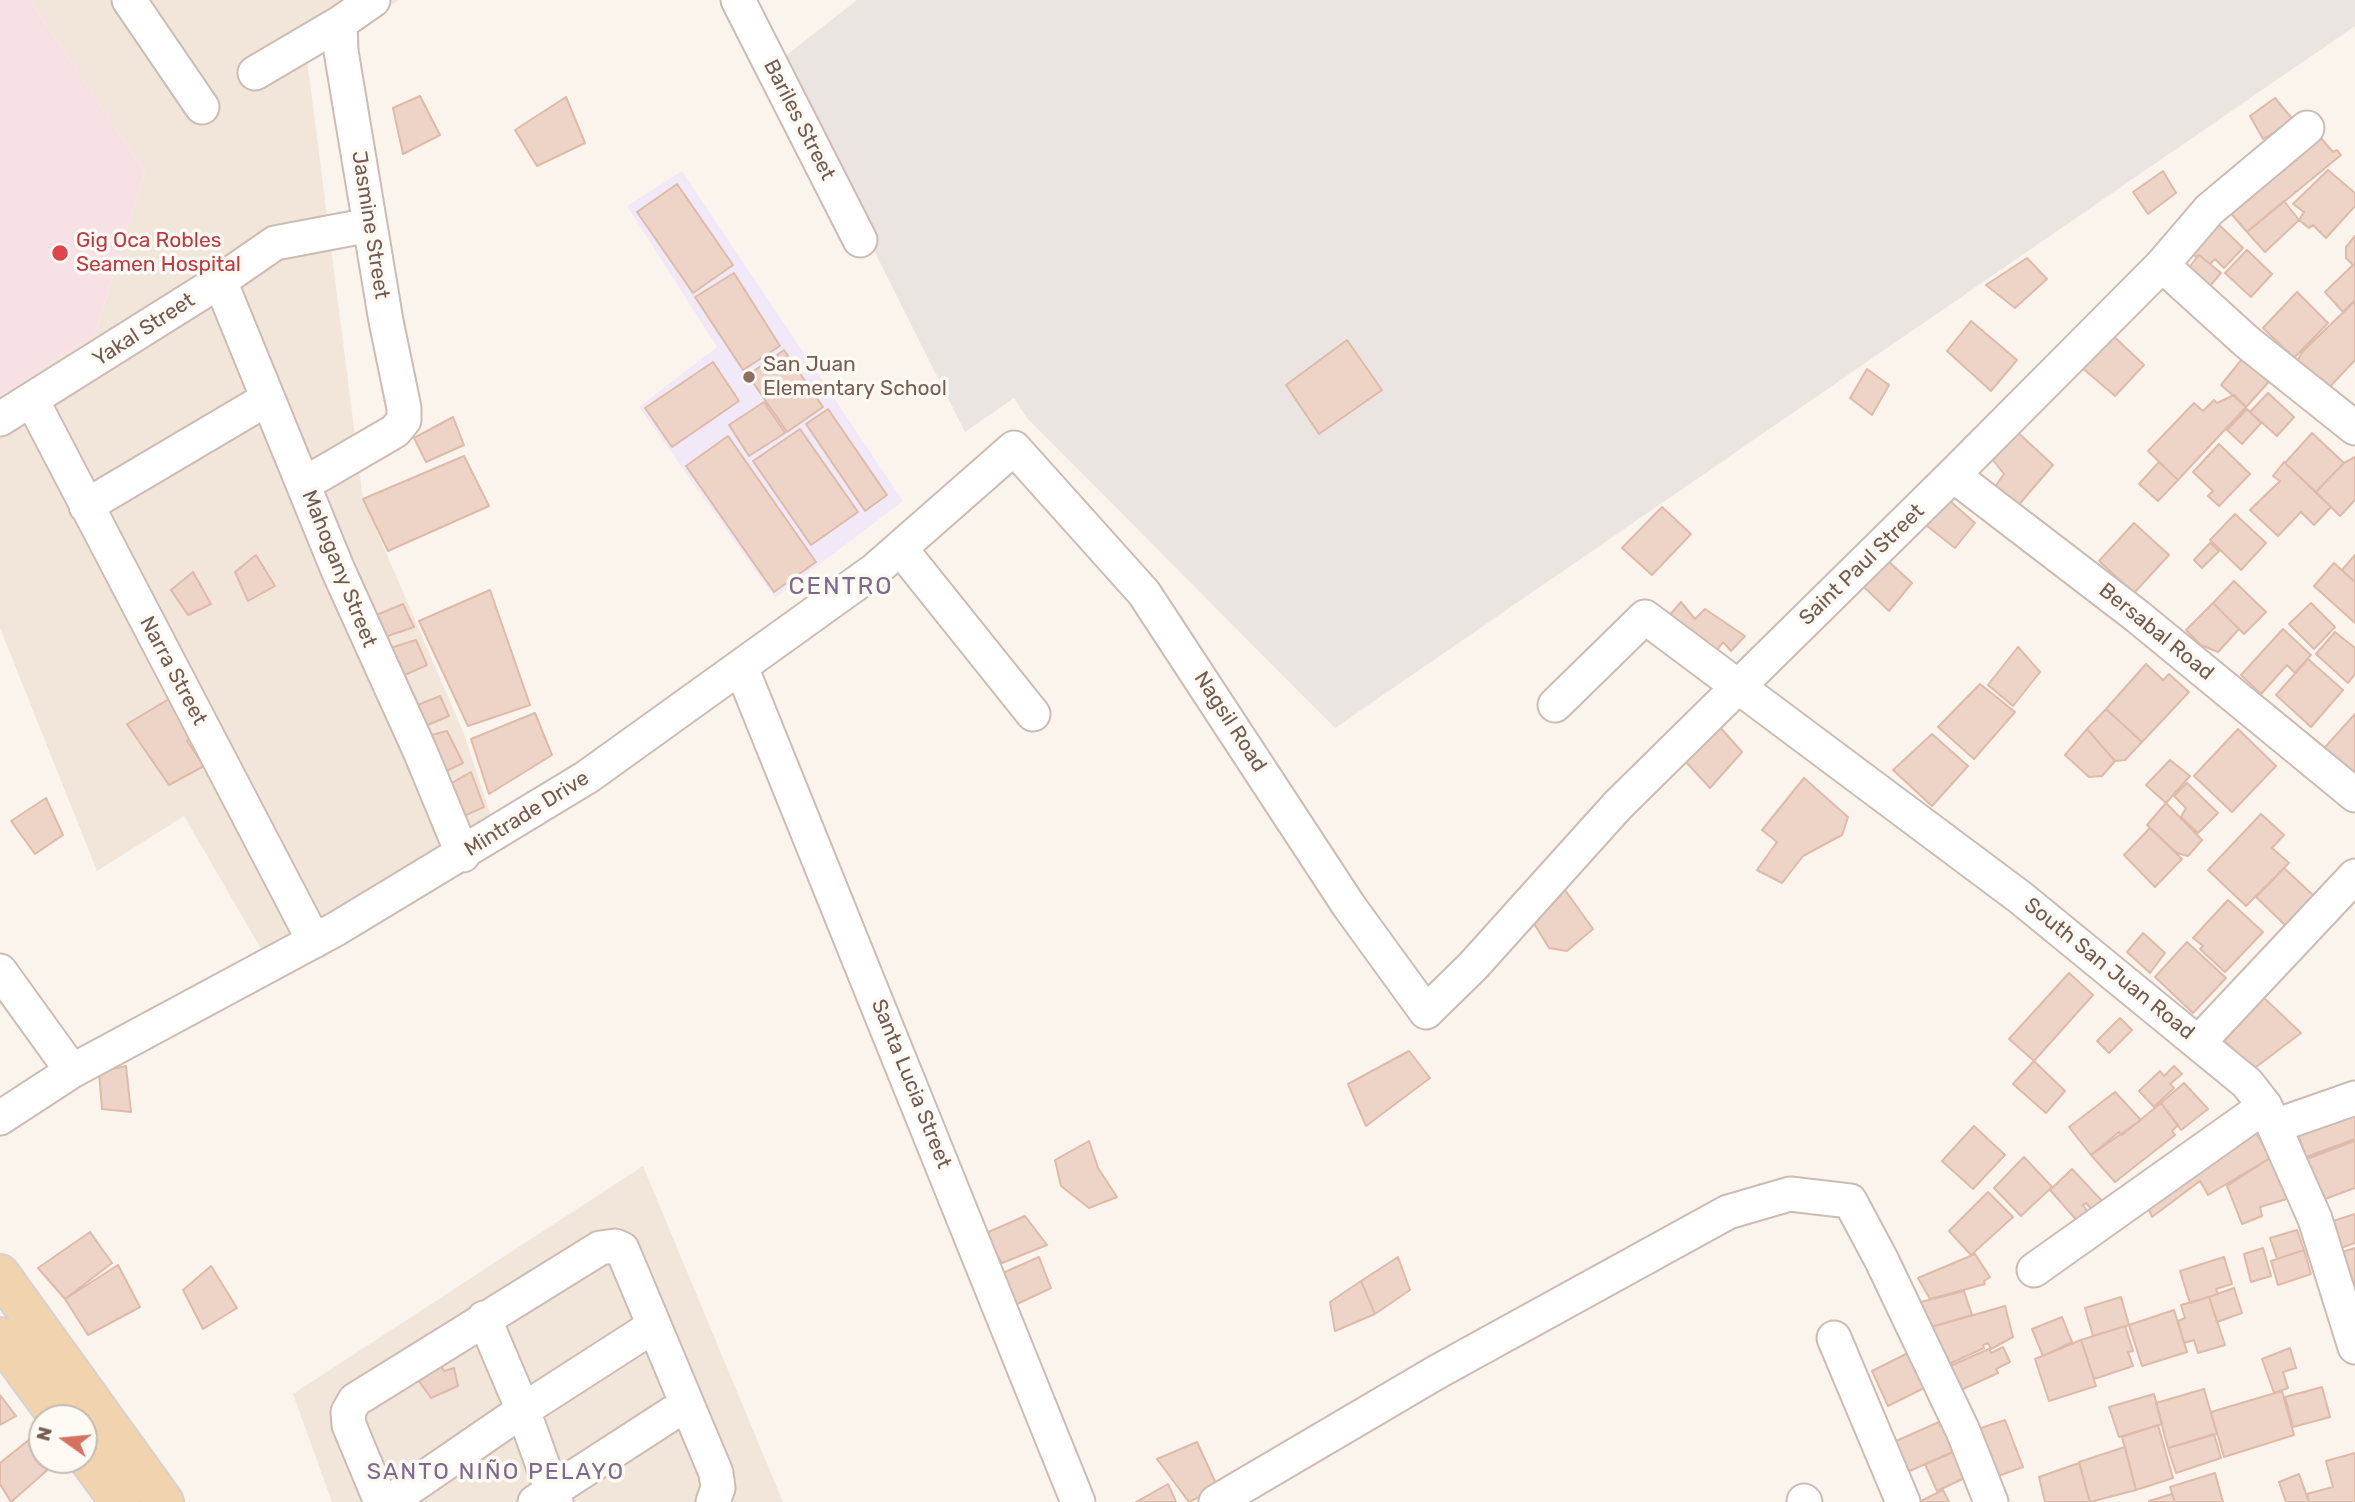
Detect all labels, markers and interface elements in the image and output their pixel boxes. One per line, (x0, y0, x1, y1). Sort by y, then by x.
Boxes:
street label: Bariles Street (758, 55, 840, 185)
street label: Jasmine Street (346, 149, 394, 301)
place label: Gig Oca Robles Seamen Hospital (76, 228, 241, 278)
marker: Gig Oca Robles Seamen Hospital (50, 243, 70, 263)
street label: Yakal Street (88, 288, 200, 372)
place label: San Juan Elementary School (763, 352, 947, 402)
marker: San Juan Elementary School (741, 369, 757, 385)
street label: Mahogany Street (296, 487, 382, 651)
street label: Saint Paul Street (1794, 499, 1930, 631)
district label: CENTRO (789, 573, 893, 601)
street label: Bersabal Road (2094, 578, 2218, 686)
street label: Narra Street (134, 612, 212, 730)
street label: Nagsil Road (1188, 667, 1272, 777)
street label: Mintrade Drive (460, 766, 594, 862)
street label: South San Juan Road (2019, 893, 2199, 1045)
street label: Santa Lucia Street (866, 996, 956, 1172)
north arrow (28, 1404, 98, 1474)
text: N (31, 1424, 57, 1444)
district label: SANTO NIÑO PELAYO (369, 1458, 623, 1486)

